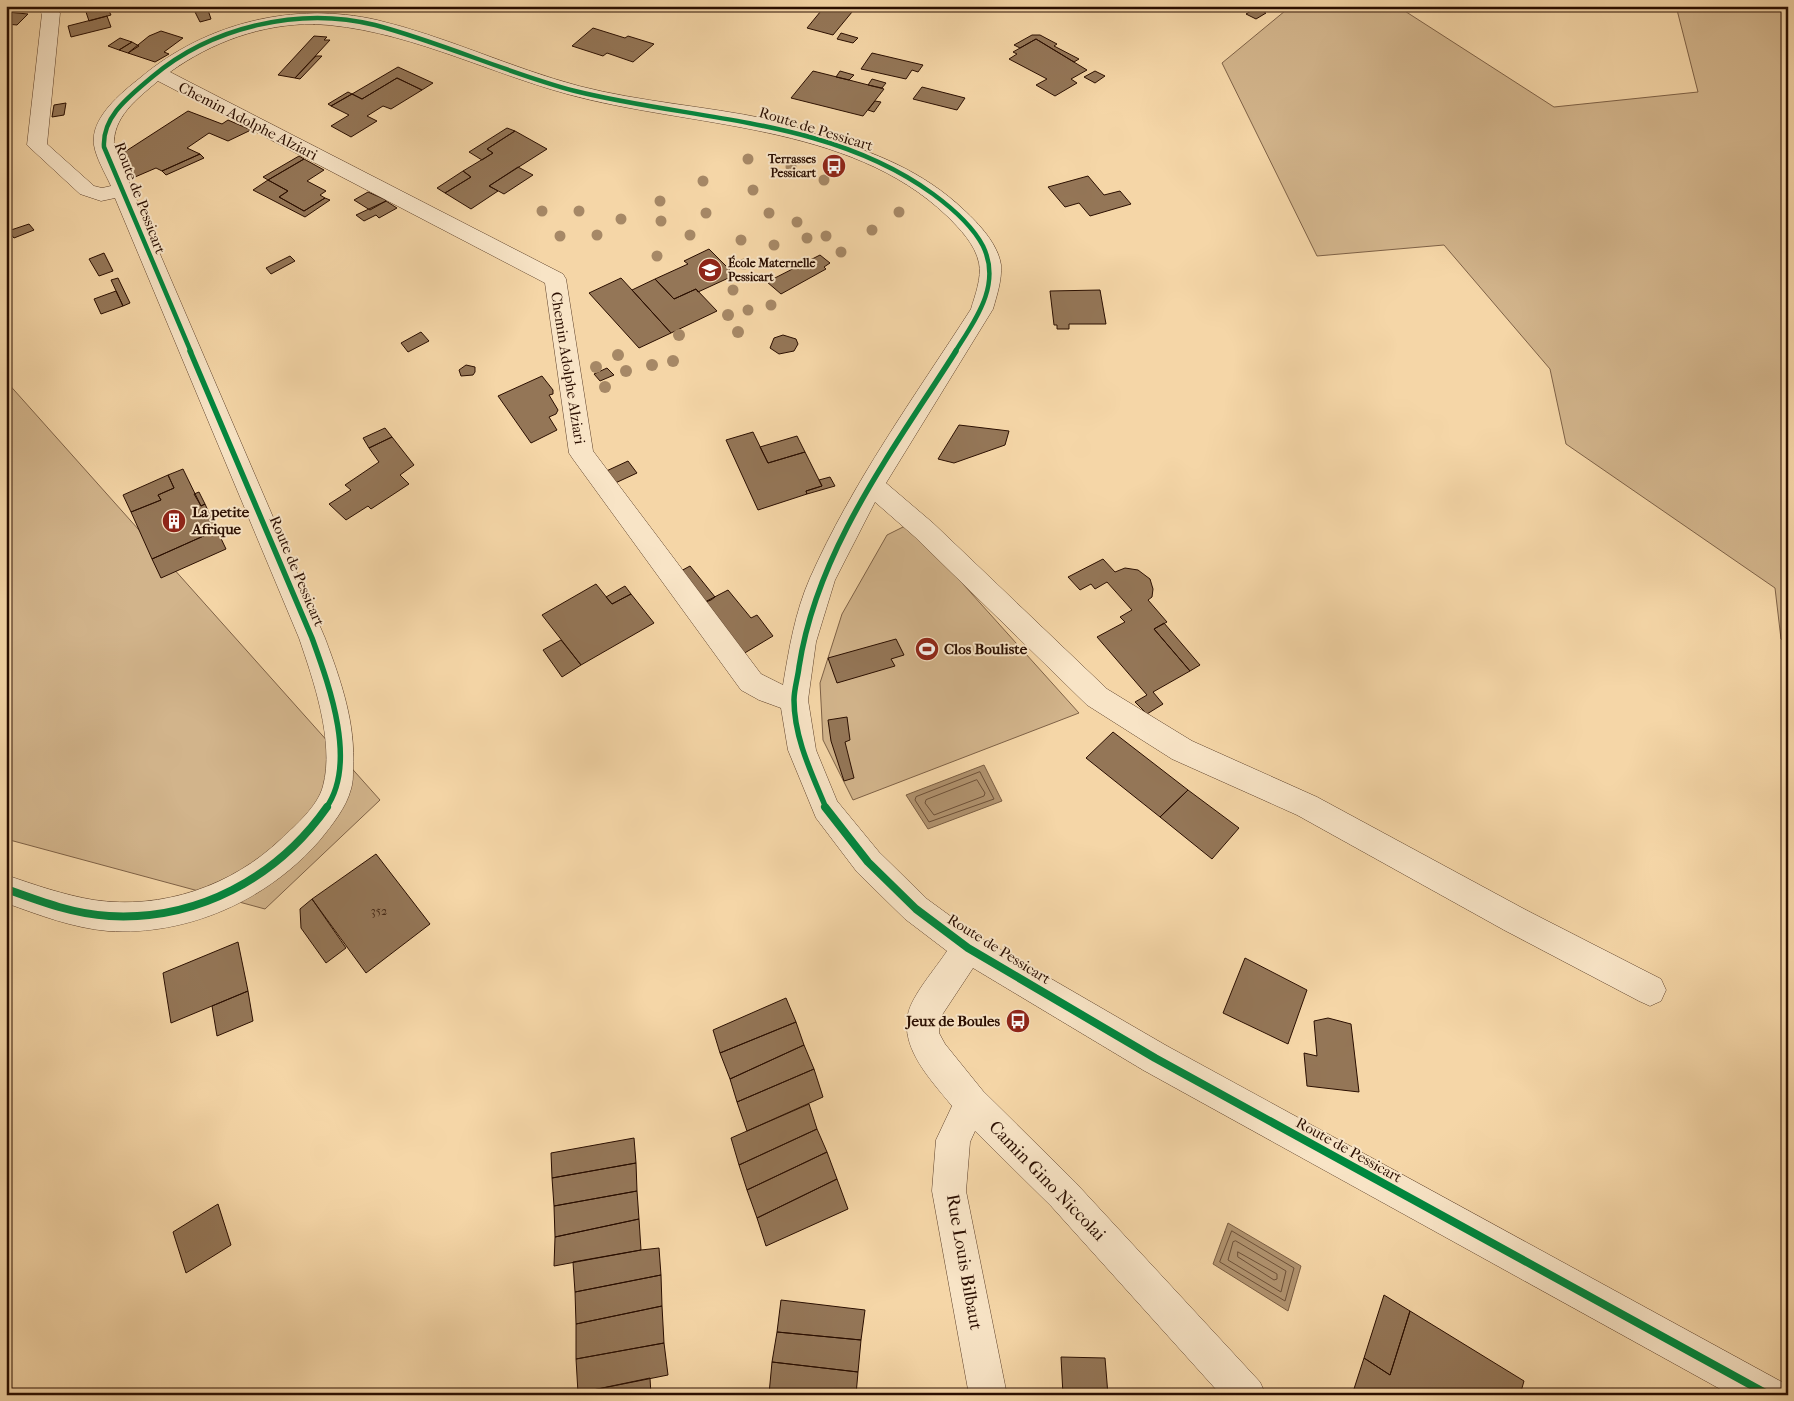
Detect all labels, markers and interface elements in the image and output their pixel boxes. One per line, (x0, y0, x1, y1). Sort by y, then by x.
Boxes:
street label: Chemin Adolphe Alziari (175, 78, 321, 164)
street label: Route de Pessicart (757, 103, 876, 155)
street label: Route de Pessicart (110, 140, 170, 257)
place label: Terrasses Pessicart (767, 152, 817, 180)
bus stop icon: Terrasses Pessicart (821, 153, 847, 179)
place label: École Maternelle Pessicart (728, 255, 816, 284)
school or university icon: École Maternelle Pessicart (697, 257, 723, 283)
street label: Chemin Adolphe Alziari (547, 291, 589, 446)
place label: La petite Afrique (191, 503, 250, 538)
building icon: La petite Afrique (161, 508, 187, 534)
street label: Route de Pessicart (266, 513, 329, 630)
sports icon: Clos Bouliste (914, 636, 940, 662)
place label: Clos Bouliste (944, 640, 1028, 658)
house number: 352 (371, 904, 387, 918)
street label: Route de Pessicart (944, 910, 1054, 988)
bus stop icon: Jeux de Boules (1005, 1008, 1031, 1034)
place label: Jeux de Boules (904, 1012, 1000, 1030)
street label: Route de Pessicart (1293, 1113, 1406, 1187)
street label: Camin Gino Niccolai (984, 1117, 1110, 1246)
street label: Rue Louis Bilbaut (942, 1192, 986, 1332)

